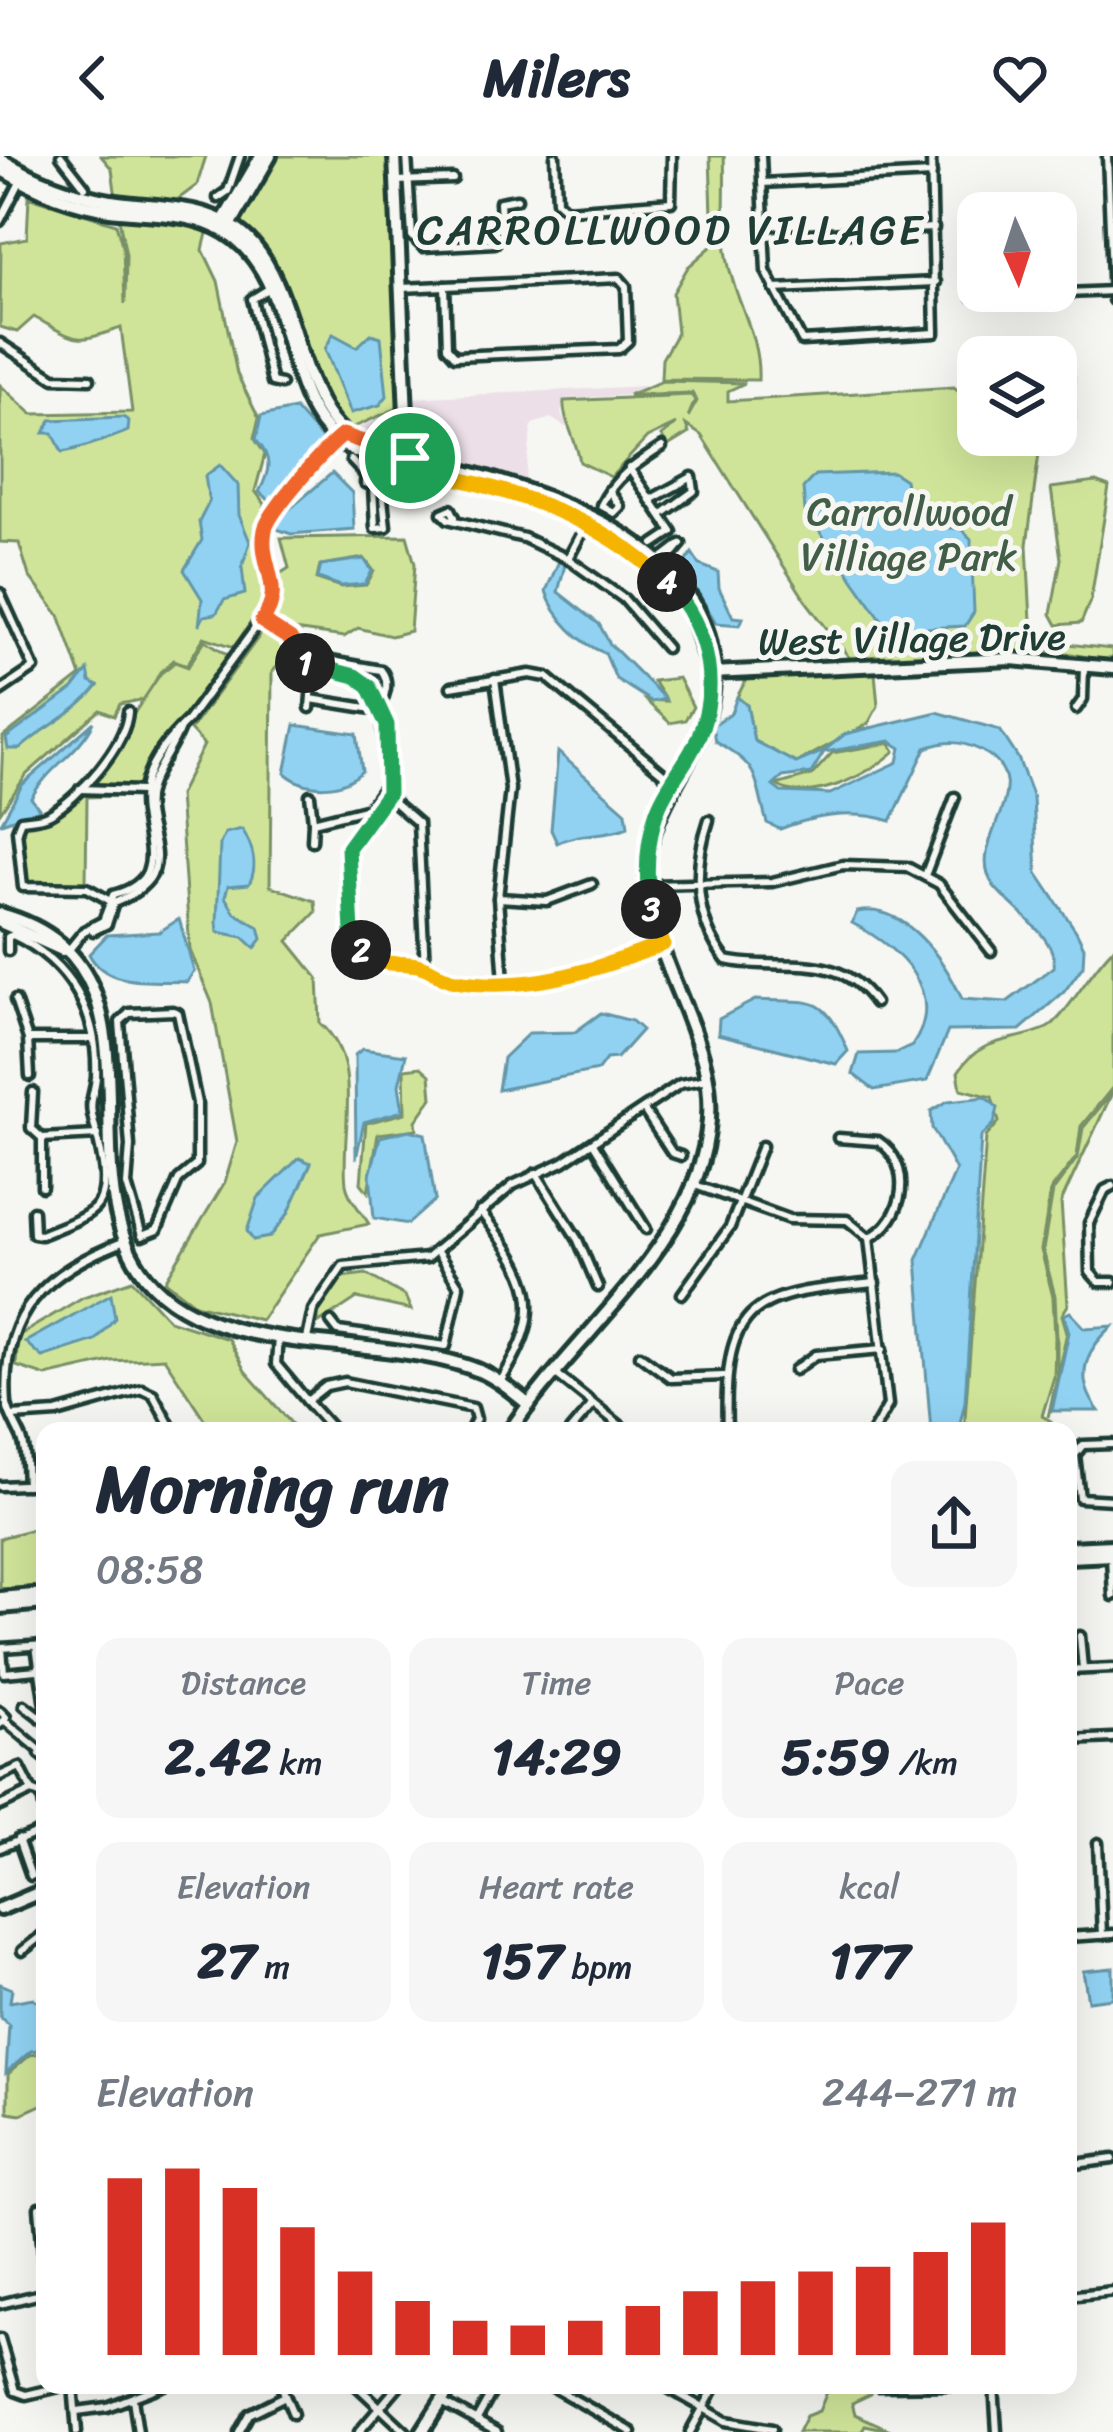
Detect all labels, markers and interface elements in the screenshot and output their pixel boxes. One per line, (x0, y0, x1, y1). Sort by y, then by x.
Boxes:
text: Milers (483, 30, 630, 126)
icon: back (60, 45, 126, 111)
icon: heart (987, 45, 1053, 111)
north arrow (957, 192, 1077, 312)
map controls (957, 192, 1077, 456)
district label: CARROLLWOOD VILLAGE (417, 193, 925, 267)
button: layers (957, 336, 1077, 456)
pin (359, 407, 461, 509)
icon: arrive (377, 425, 443, 491)
park label: Carrollwood Villiage Park (801, 477, 1017, 591)
pin: 4 (637, 552, 697, 612)
text: 4 (657, 553, 677, 611)
street label: West Village Drive (757, 601, 1067, 676)
pin: 1 (275, 633, 335, 693)
text: 1 (298, 634, 312, 692)
pin: 3 (621, 879, 681, 939)
text: 3 (642, 880, 660, 938)
pin: 2 (331, 920, 391, 980)
text: 2 (351, 921, 371, 979)
text: Morning run (96, 1431, 449, 1548)
button: share (891, 1461, 1017, 1587)
text: 08:58 (96, 1535, 203, 1604)
text: Distance (181, 1654, 306, 1712)
text: Time (522, 1654, 591, 1712)
text: Pace (834, 1654, 905, 1712)
text: 2.42 (165, 1712, 271, 1802)
text: 14:29 (492, 1712, 621, 1802)
text: 5:59 (781, 1712, 890, 1802)
text: km (271, 1734, 322, 1792)
text: /km (890, 1734, 958, 1792)
text: Elevation (177, 1858, 310, 1916)
text: Heart rate (479, 1858, 634, 1916)
text: kcal (840, 1858, 899, 1916)
text: 27 (197, 1916, 256, 2006)
text: 157 (481, 1916, 563, 2006)
text: 177 (829, 1916, 910, 2006)
text: m (256, 1938, 290, 1996)
text: bpm (563, 1938, 632, 1996)
text: Elevation (96, 2058, 254, 2127)
text: 244–271 m (822, 2058, 1017, 2127)

